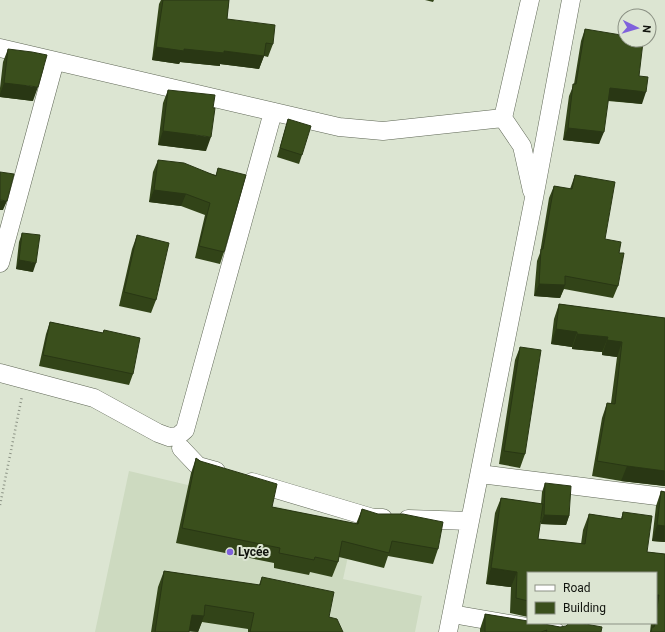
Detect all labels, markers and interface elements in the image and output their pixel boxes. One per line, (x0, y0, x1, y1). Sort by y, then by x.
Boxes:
north arrow (617, 8, 657, 48)
text: N (640, 24, 653, 33)
place label: Lycée (238, 545, 269, 559)
marker: Lycée (225, 547, 235, 557)
legend (527, 572, 657, 624)
text: Road (563, 581, 591, 595)
text: Building (563, 601, 606, 615)

